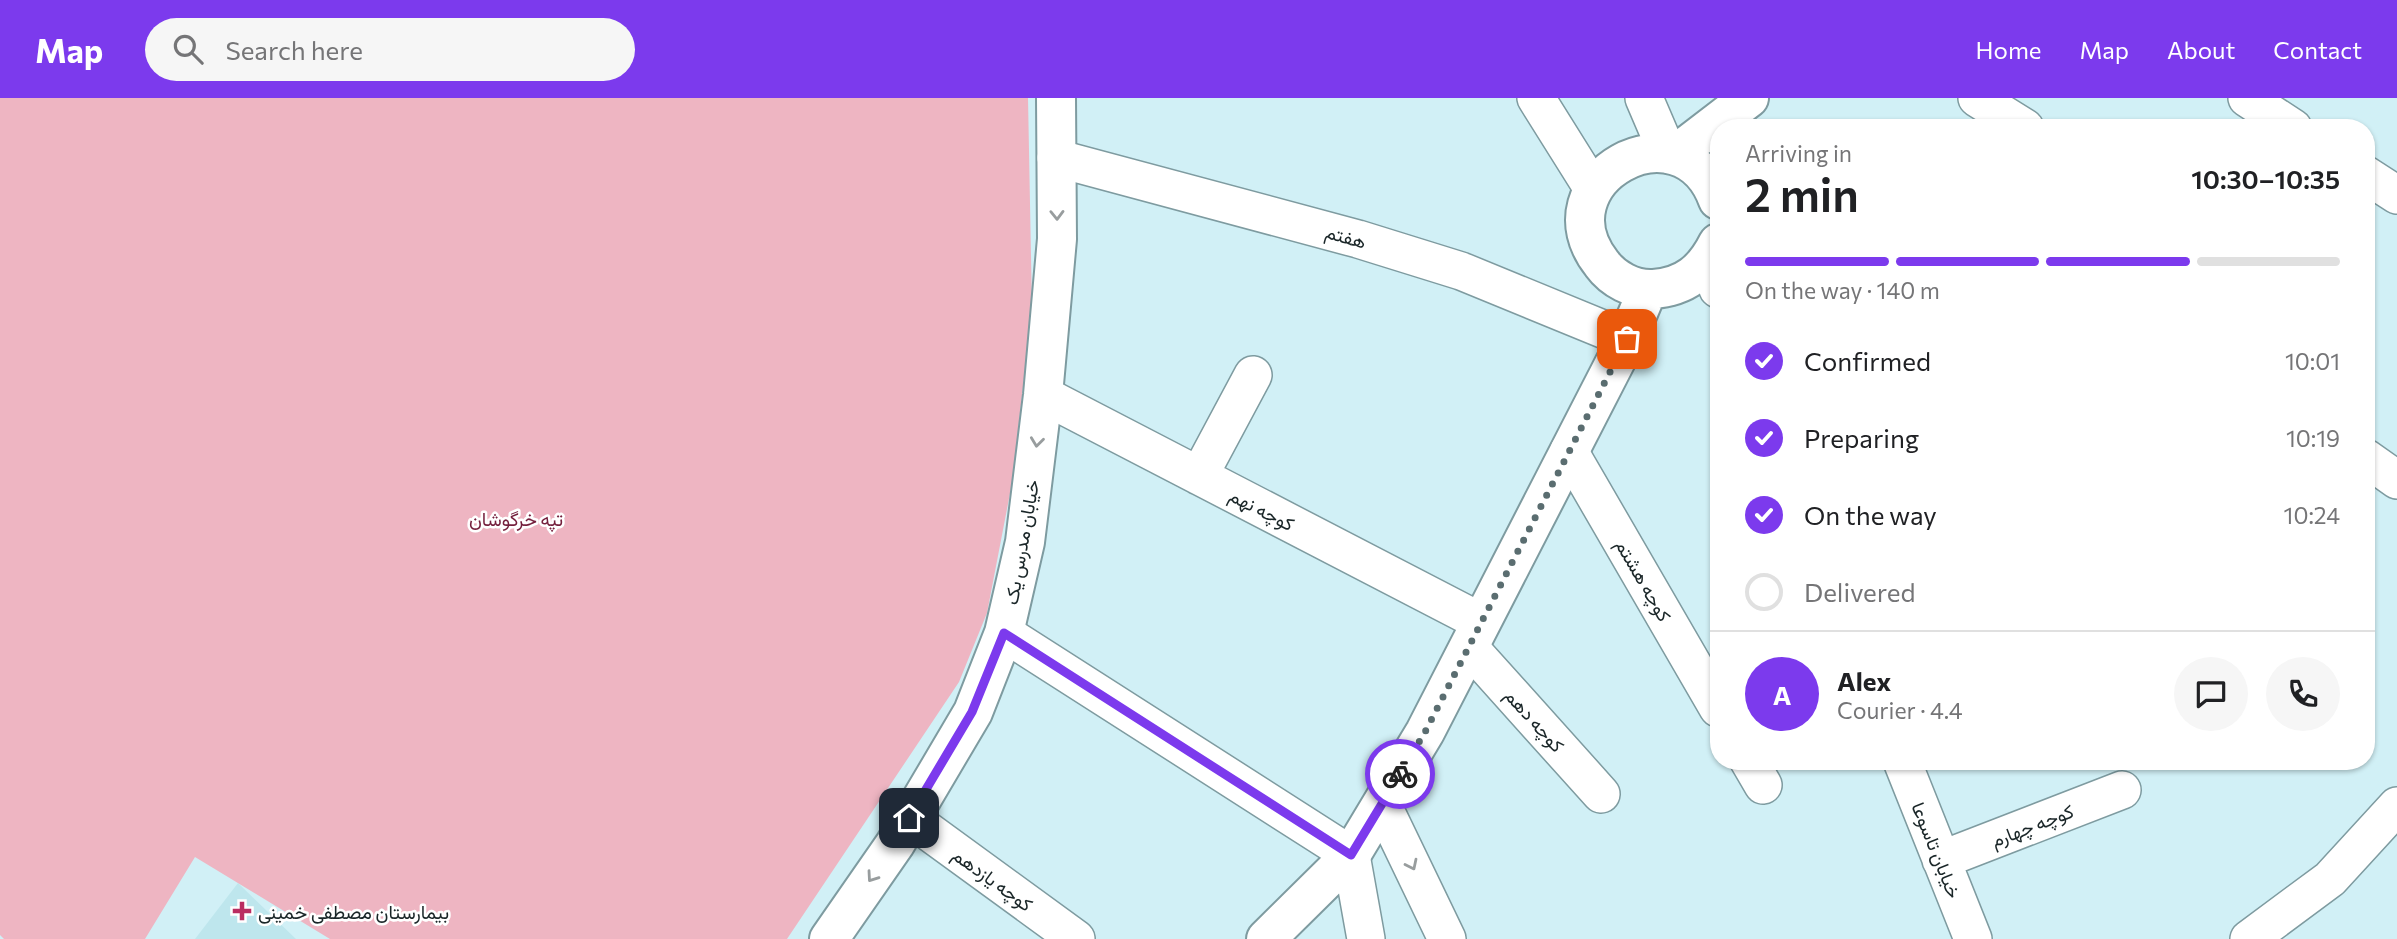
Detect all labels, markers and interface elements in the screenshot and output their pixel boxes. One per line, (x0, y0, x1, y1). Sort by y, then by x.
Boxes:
search box (145, 18, 635, 81)
text: Map (35, 29, 103, 70)
icon: search (169, 30, 207, 68)
text: Search here (225, 34, 363, 65)
text: Home (1976, 35, 2042, 64)
text: Map (2080, 35, 2129, 64)
text: About (2167, 35, 2235, 64)
text: Contact (2273, 35, 2362, 64)
text: Arriving in (1745, 139, 1852, 167)
text: 10:30–10:35 (2191, 163, 2340, 194)
text: 2 min (1745, 165, 1859, 221)
one-way arrow (1049, 210, 1065, 221)
street label: هفتم (1322, 219, 1369, 255)
text: On the way · 140 m (1745, 276, 1940, 304)
pin (1597, 309, 1657, 369)
icon: bag (1608, 320, 1646, 358)
icon: check (1745, 342, 1783, 380)
text: Confirmed (1804, 345, 1931, 376)
text: 10:01 (2285, 347, 2340, 375)
icon: check (1745, 419, 1783, 457)
text: Preparing (1804, 422, 1919, 453)
text: 10:19 (2286, 424, 2340, 452)
one-way arrow (1030, 436, 1045, 448)
street label: خیابان مدرس یک (999, 478, 1044, 607)
street label: کوچه نهم (1224, 483, 1298, 538)
icon: check (1745, 496, 1783, 534)
text: On the way (1804, 499, 1937, 530)
text: 10:24 (2284, 501, 2340, 529)
park label: تپه خرگوشان (469, 507, 563, 533)
street label: کوچه هشتم (1609, 535, 1677, 627)
text: Delivered (1804, 576, 1915, 607)
button: chat (2174, 657, 2248, 731)
button: phone (2266, 657, 2340, 731)
text: Alex (1837, 665, 1891, 696)
text: A (1773, 679, 1791, 710)
street label: کوچه دهم (1498, 684, 1569, 758)
text: Courier · 4.4 (1837, 696, 1963, 724)
courier (1365, 739, 1435, 809)
icon: bike (1381, 755, 1419, 793)
pin (879, 788, 939, 848)
icon: home (890, 799, 928, 837)
street label: خیابان تاسوعا (1906, 799, 1967, 902)
street label: کوچه چهارم (1987, 799, 2078, 854)
street label: کوچه یازدهم (947, 842, 1038, 918)
one-way arrow (1403, 858, 1417, 870)
one-way arrow (868, 869, 880, 882)
place label: بیمارستان مصطفی خمینی (258, 900, 449, 924)
marker: بیمارستان مصطفی خمینی (232, 901, 252, 921)

